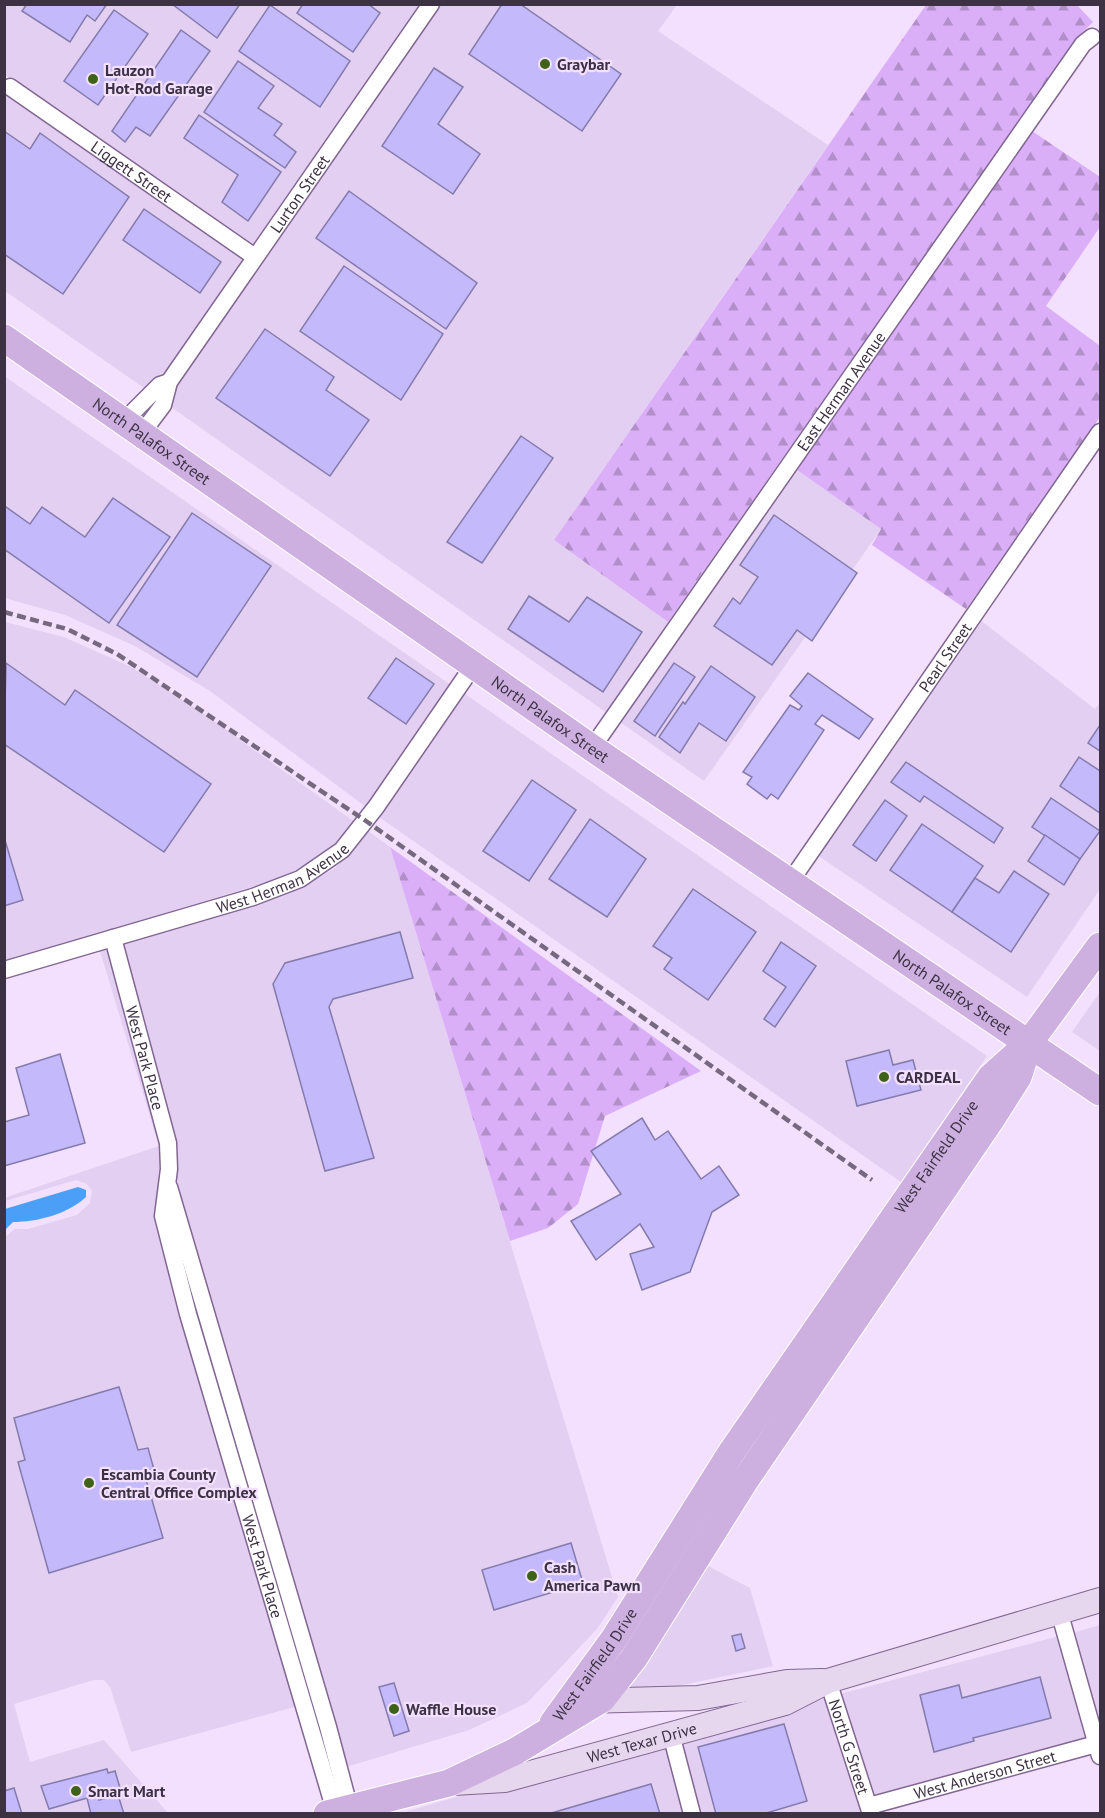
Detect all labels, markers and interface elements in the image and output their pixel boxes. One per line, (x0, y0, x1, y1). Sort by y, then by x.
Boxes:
place label: Graybar (557, 54, 610, 74)
marker: Graybar (538, 57, 552, 71)
place label: Lauzon Hot-Rod Garage (105, 60, 213, 98)
marker: Lauzon Hot-Rod Garage (86, 72, 100, 86)
street label: Liggett Street (87, 136, 176, 207)
street label: Lurton Street (266, 150, 334, 236)
street label: East Herman Avenue (792, 328, 889, 455)
street label: North Palafox Street (89, 393, 215, 489)
street label: Pearl Street (914, 618, 976, 696)
street label: North Palafox Street (488, 671, 613, 767)
street label: West Herman Avenue (214, 839, 353, 917)
street label: North Palafox Street (889, 945, 1016, 1040)
street label: West Park Place (122, 1003, 169, 1112)
place label: CARDEAL (896, 1067, 961, 1087)
marker: CARDEAL (877, 1070, 891, 1084)
street label: West Fairfield Drive (890, 1096, 982, 1217)
place label: Escambia County Central Office Complex (101, 1464, 257, 1502)
marker: Escambia County Central Office Complex (82, 1476, 96, 1490)
street label: West Park Place (238, 1512, 287, 1621)
place label: Cash America Pawn (544, 1557, 640, 1595)
marker: Cash America Pawn (525, 1569, 539, 1583)
street label: West Fairfield Drive (548, 1604, 641, 1725)
street label: North G Street (825, 1697, 874, 1797)
place label: Waffle House (406, 1699, 496, 1719)
marker: Waffle House (387, 1702, 401, 1716)
street label: West Texar Drive (585, 1718, 699, 1767)
street label: West Anderson Street (912, 1745, 1059, 1803)
place label: Smart Mart (88, 1781, 166, 1801)
marker: Smart Mart (69, 1784, 83, 1798)

